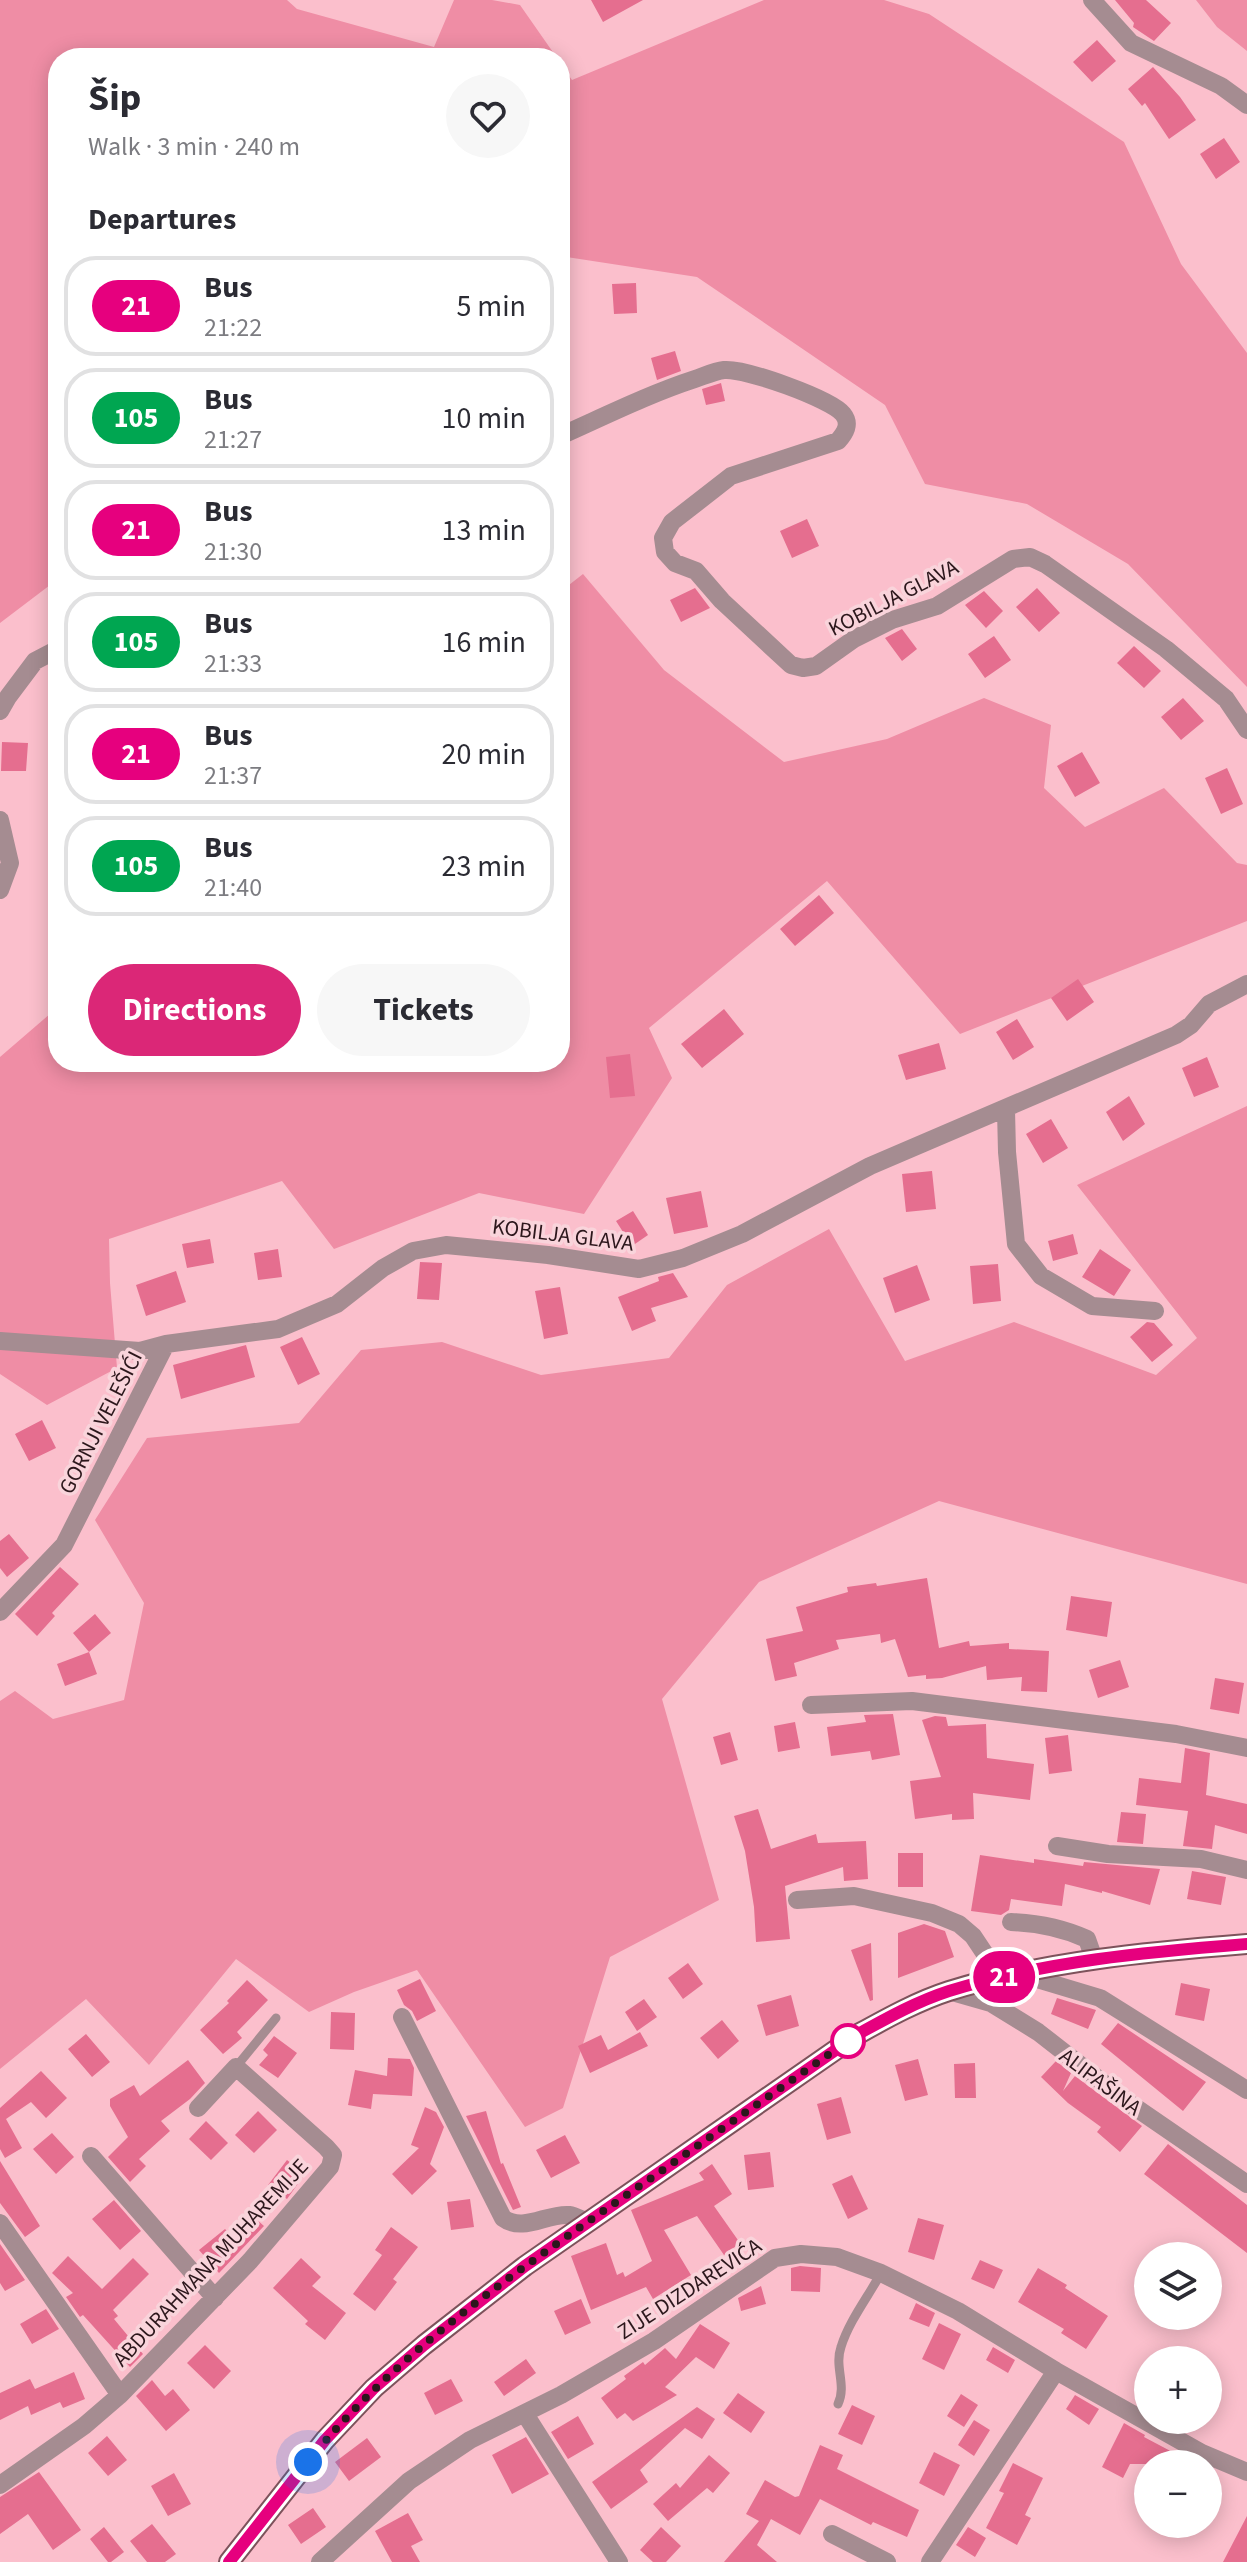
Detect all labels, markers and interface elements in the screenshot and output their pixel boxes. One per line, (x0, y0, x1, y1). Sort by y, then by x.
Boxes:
text: Šip (88, 71, 141, 125)
button: heart (446, 74, 530, 158)
text: Walk · 3 min · 240 m (88, 128, 300, 165)
text: Departures (88, 198, 236, 241)
text: Bus (204, 266, 252, 309)
text: 5 min (456, 285, 526, 328)
text: 21 (121, 286, 151, 326)
text: 21:22 (204, 309, 262, 346)
text: Bus (204, 378, 252, 421)
text: 10 min (442, 397, 526, 440)
text: 105 (114, 398, 158, 438)
text: 21:27 (204, 421, 262, 458)
text: Bus (204, 490, 252, 533)
text: 13 min (442, 509, 526, 552)
text: 21 (121, 510, 151, 550)
text: 21:30 (204, 533, 262, 570)
street label: KOBILJA GLAVA (823, 551, 964, 644)
text: Bus (204, 602, 252, 645)
text: 16 min (442, 621, 526, 664)
text: 105 (114, 622, 158, 662)
text: 21:33 (204, 645, 262, 682)
text: Bus (204, 714, 252, 757)
text: 20 min (442, 733, 526, 776)
text: 21 (121, 734, 151, 774)
text: 21:37 (204, 757, 262, 794)
text: Bus (204, 826, 252, 869)
text: 23 min (442, 845, 526, 888)
text: 105 (114, 846, 158, 886)
text: 21:40 (204, 869, 262, 906)
button: Directions (88, 964, 301, 1056)
button: Tickets (317, 964, 530, 1056)
street label: KOBILJA GLAVA (490, 1210, 635, 1260)
street label: GORNJI VELEŠIĆI (51, 1345, 151, 1500)
line badge: 21 (968, 1951, 1040, 2003)
text: 21 (989, 1957, 1019, 1997)
unlabelled marker (831, 2024, 865, 2058)
street label: ALIPAŠINA (1053, 2040, 1148, 2123)
street label: ABDURAHMANA MUHAREMIJE (105, 2151, 316, 2374)
street label: ZIJE DIZDAREVIĆA (611, 2230, 768, 2348)
map controls (1134, 2242, 1222, 2538)
button: layers (1134, 2242, 1222, 2330)
button: + (1134, 2346, 1222, 2434)
your location (288, 2442, 328, 2482)
button: − (1134, 2450, 1222, 2538)

